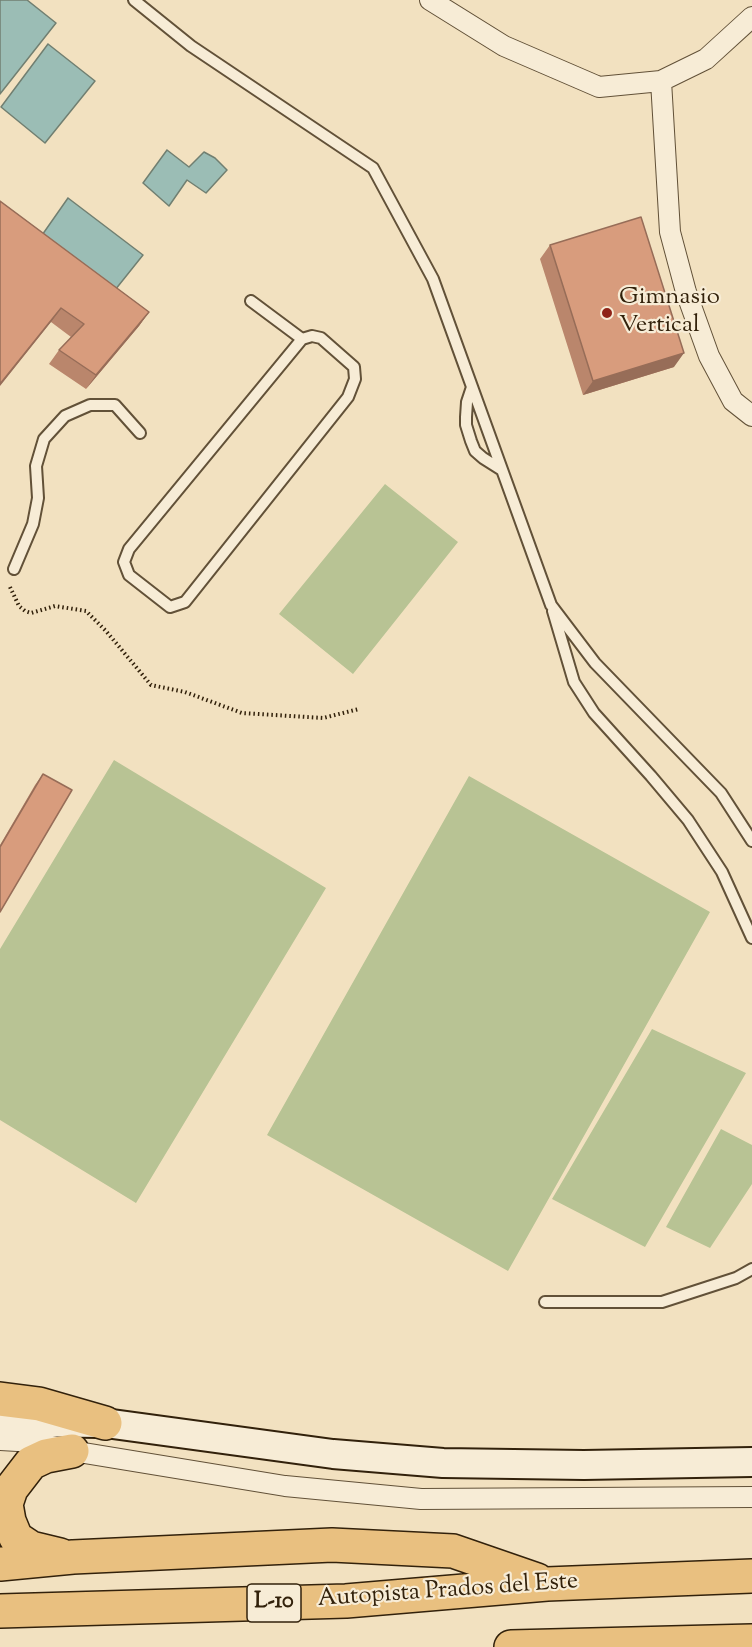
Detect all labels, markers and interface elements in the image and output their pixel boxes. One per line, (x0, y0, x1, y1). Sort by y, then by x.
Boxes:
place label: Gimnasio Vertical (619, 285, 720, 341)
marker: Gimnasio Vertical (600, 306, 614, 320)
street label: Autopista Prados del Este (317, 1569, 579, 1615)
road number: L-10 (247, 1584, 301, 1622)

